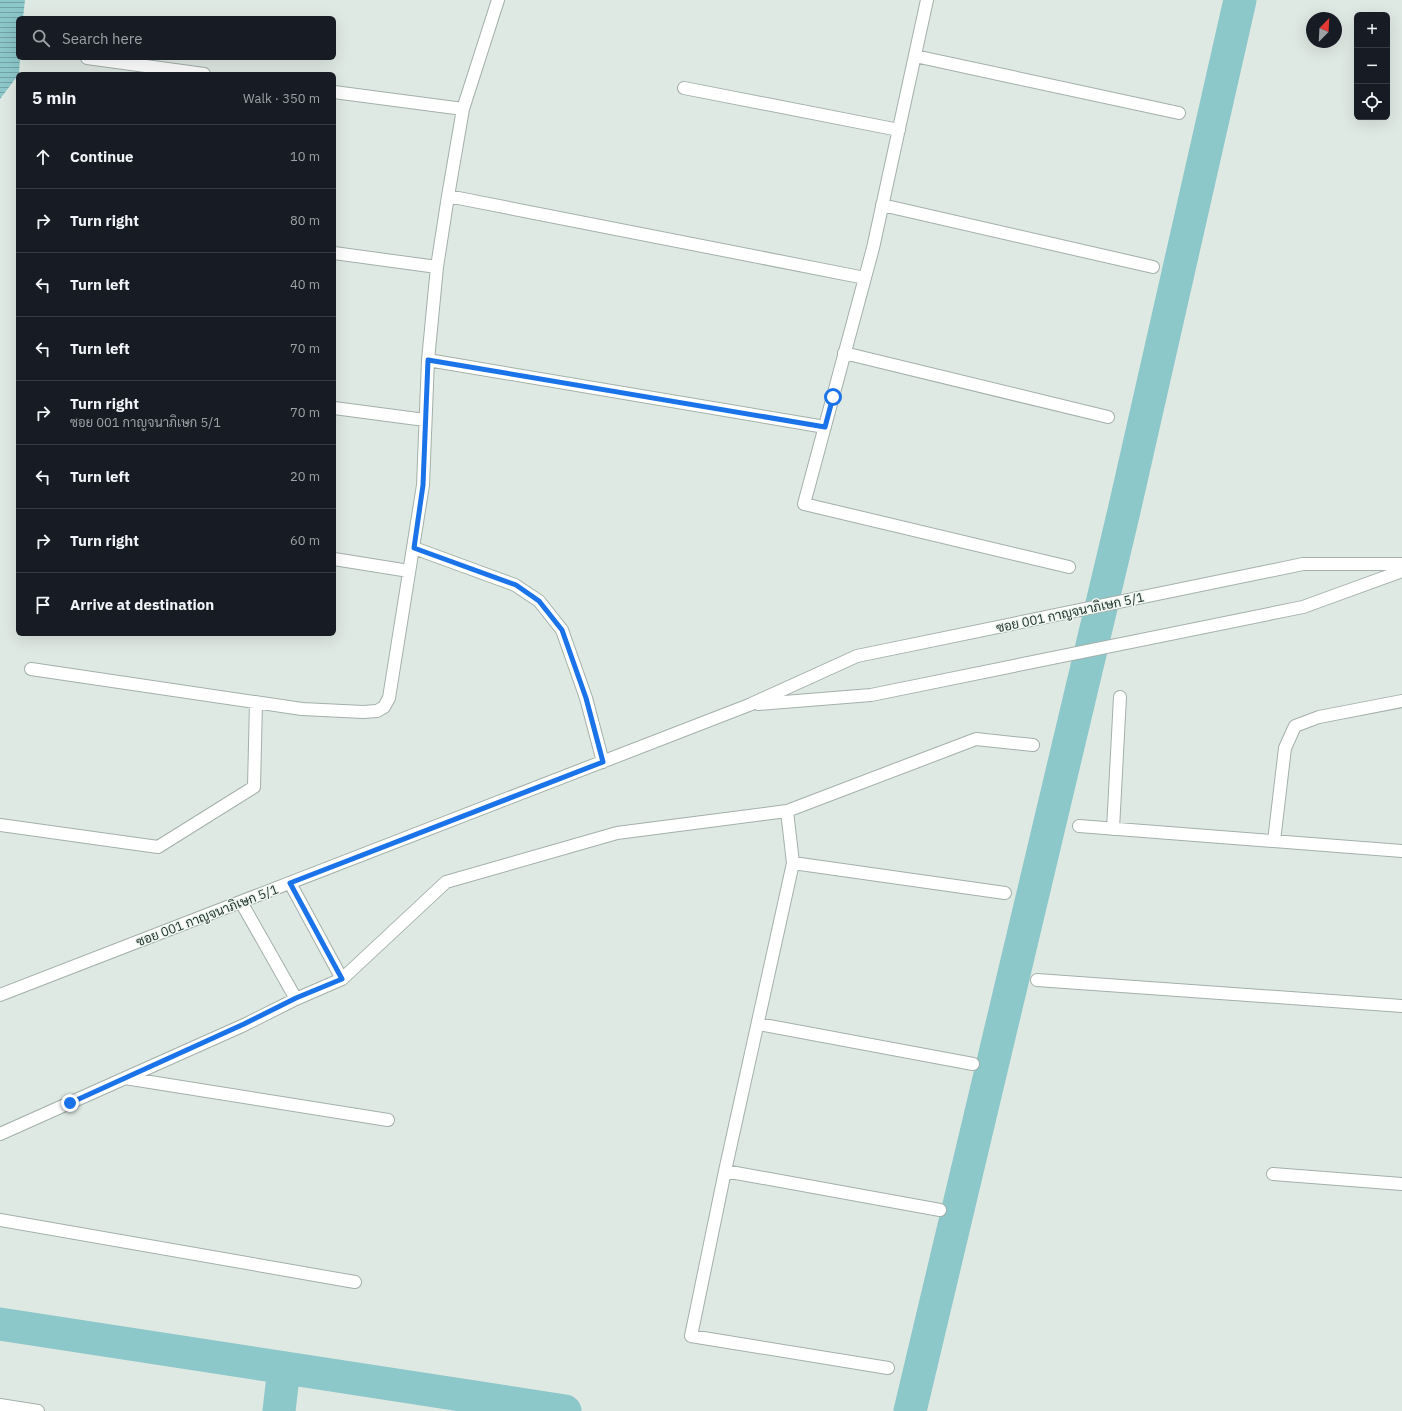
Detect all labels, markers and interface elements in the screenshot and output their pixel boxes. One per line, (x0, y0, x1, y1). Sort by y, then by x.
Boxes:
north arrow (1306, 12, 1342, 48)
map controls (1354, 12, 1390, 120)
button: + (1354, 12, 1390, 48)
search box (16, 16, 336, 60)
icon: search (30, 27, 52, 49)
text: Search here (62, 29, 142, 48)
button: − (1354, 48, 1390, 84)
button: locate (1354, 84, 1390, 120)
text: 5 min (32, 87, 76, 109)
text: Walk · 350 m (243, 90, 320, 107)
icon: ahead (32, 146, 54, 168)
text: Continue (70, 147, 134, 166)
text: 10 m (290, 148, 320, 165)
icon: right (32, 210, 54, 232)
text: Turn right (70, 211, 139, 230)
text: 80 m (290, 212, 320, 229)
icon: left (32, 274, 54, 296)
text: Turn left (70, 275, 130, 294)
text: 40 m (290, 276, 320, 293)
icon: left (32, 338, 54, 360)
text: Turn left (70, 339, 130, 358)
text: 70 m (290, 340, 320, 357)
route start (824, 388, 842, 406)
text: Turn right (70, 394, 139, 413)
icon: right (32, 402, 54, 424)
text: 70 m (290, 404, 320, 421)
text: ซอย 001 กาญจนาภิเษก 5/1 (70, 414, 221, 431)
icon: left (32, 466, 54, 488)
text: Turn left (70, 467, 130, 486)
text: 20 m (290, 468, 320, 485)
icon: right (32, 530, 54, 552)
text: Turn right (70, 531, 139, 550)
text: 60 m (290, 532, 320, 549)
street label: ซอย 001 กาญจนาภิเษก 5/1 (994, 588, 1146, 636)
icon: arrive (32, 594, 54, 616)
text: Arrive at destination (70, 595, 214, 614)
street label: ซอย 001 กาญจนาภิเษก 5/1 (134, 880, 281, 950)
route end (61, 1094, 79, 1112)

